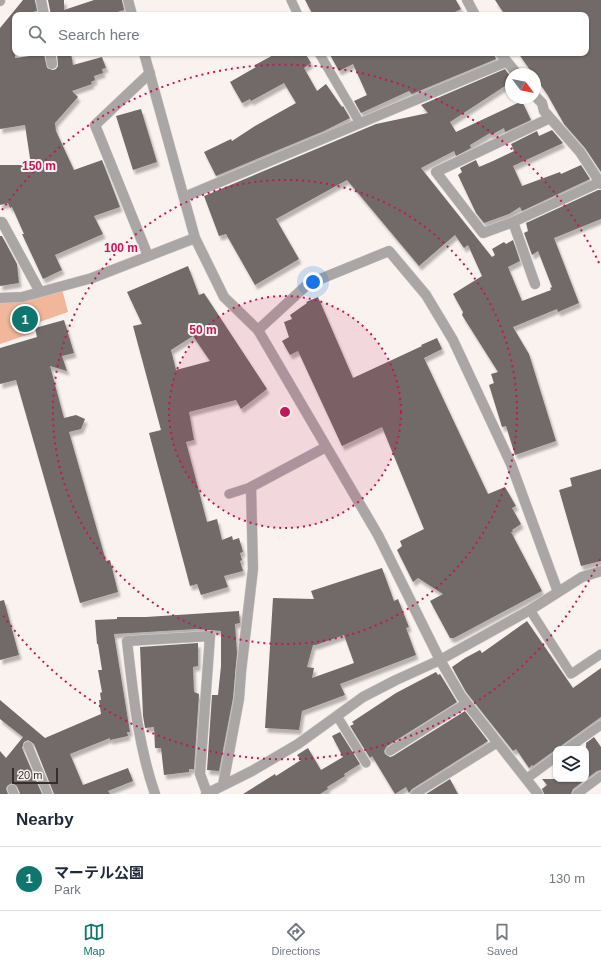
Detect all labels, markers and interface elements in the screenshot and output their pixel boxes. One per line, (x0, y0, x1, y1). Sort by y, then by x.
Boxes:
search box (12, 12, 589, 56)
icon: search (26, 23, 48, 45)
text: Search here (58, 26, 140, 43)
north arrow (505, 68, 541, 104)
text: 150 m (22, 159, 56, 173)
text: 100 m (104, 241, 138, 255)
your location (303, 272, 323, 292)
pin: 1 (12, 304, 38, 334)
text: 50 m (189, 323, 217, 337)
centre of rings (278, 405, 292, 419)
map controls (553, 746, 589, 782)
button: layers (553, 746, 589, 782)
scale bar (12, 766, 58, 785)
text: 20 m (18, 769, 42, 781)
text: Nearby (16, 810, 74, 829)
text: マーテル公園 (54, 864, 144, 881)
text: 1 (25, 871, 33, 886)
text: 130 m (549, 871, 585, 886)
text: Park (54, 882, 81, 897)
tab: Map (83, 921, 105, 957)
tab: Directions (271, 921, 320, 957)
tab: Saved (487, 921, 518, 957)

